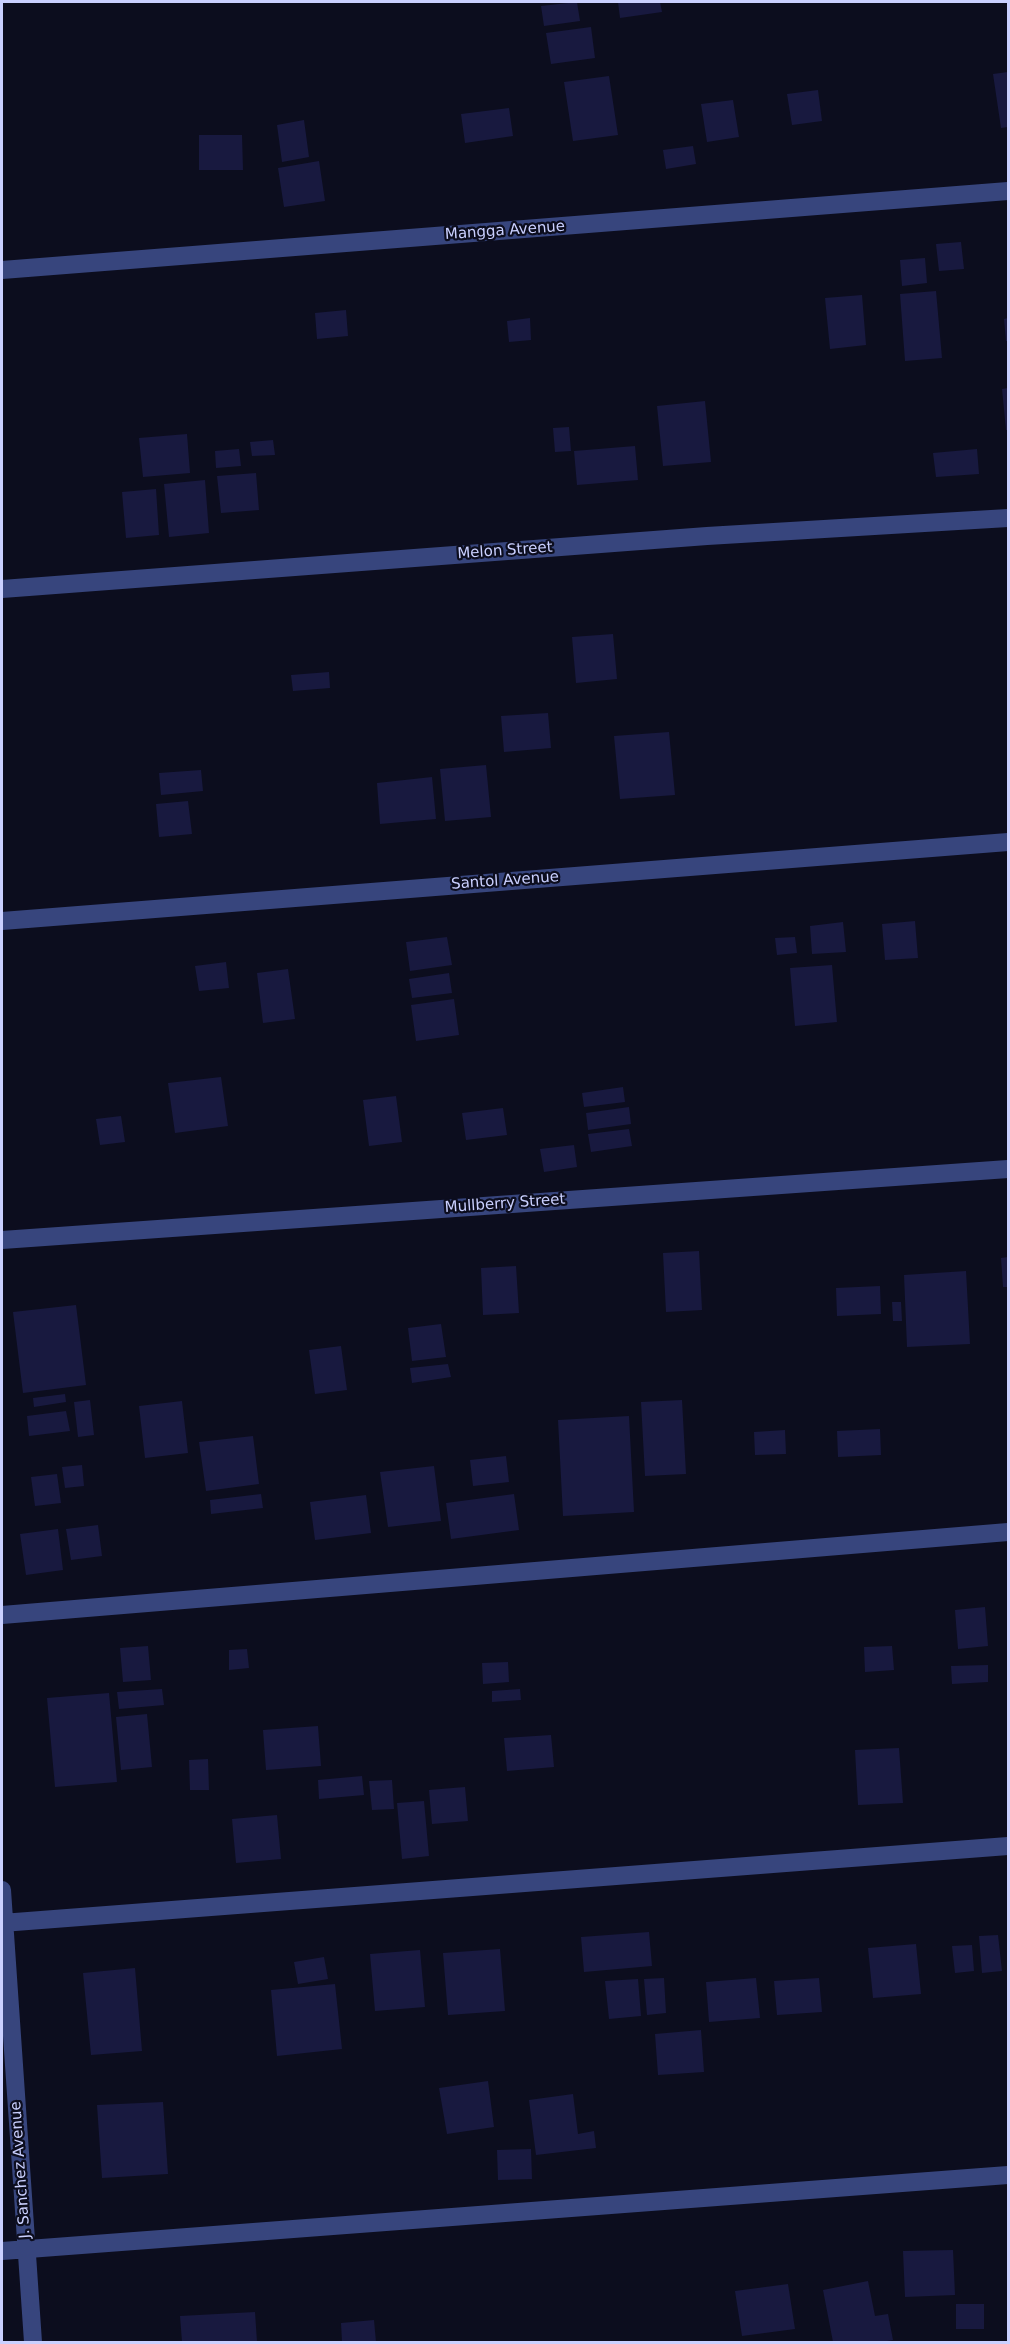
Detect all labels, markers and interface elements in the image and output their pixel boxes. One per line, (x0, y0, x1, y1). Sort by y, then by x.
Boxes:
street label: Mangga Avenue (444, 218, 566, 244)
street label: Melon Street (457, 539, 553, 563)
street label: Santol Avenue (451, 868, 559, 894)
street label: Mullberry Street (444, 1191, 566, 1217)
street label: J. Sanchez Avenue (7, 2101, 35, 2239)

